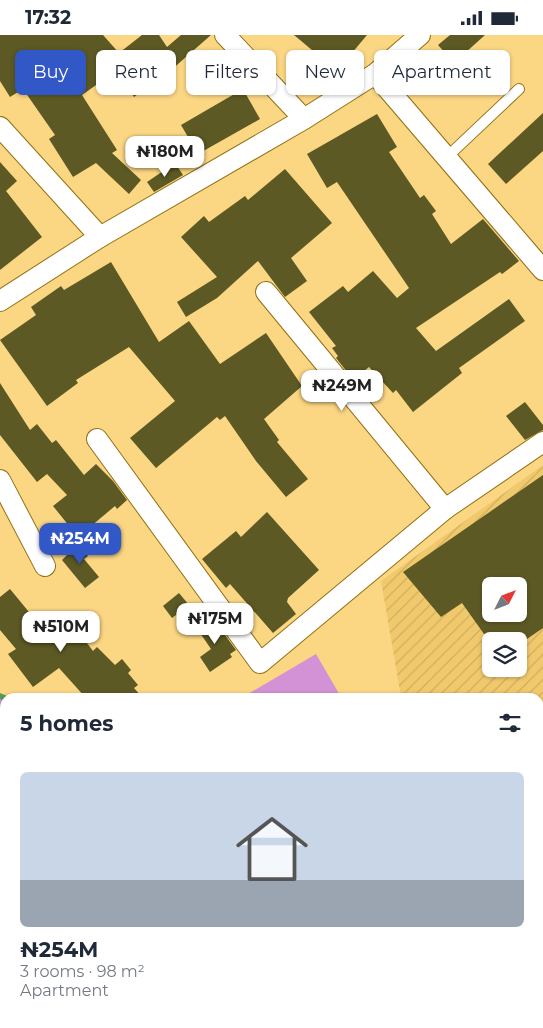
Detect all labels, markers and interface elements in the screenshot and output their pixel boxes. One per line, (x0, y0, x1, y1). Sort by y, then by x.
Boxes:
text: 17:32 (25, 6, 71, 29)
chip: Buy (15, 50, 86, 95)
chip: Rent (96, 50, 176, 95)
chip: Filters (186, 50, 276, 95)
chip: New (286, 50, 364, 95)
chip: Apartment (374, 50, 510, 95)
pin: ₦180M (130, 135, 200, 178)
text: ₦180M (136, 142, 194, 161)
pin: ₦249M (307, 369, 377, 412)
text: ₦249M (312, 376, 372, 395)
pin: ₦254M (45, 523, 115, 565)
text: ₦254M (50, 529, 110, 548)
north arrow (482, 577, 528, 623)
map controls (482, 577, 527, 677)
pin: ₦175M (180, 603, 250, 645)
text: ₦175M (187, 609, 243, 628)
pin: ₦510M (26, 611, 96, 653)
text: ₦510M (33, 617, 89, 636)
button: layers (482, 632, 527, 677)
icon: filters (496, 709, 524, 737)
text: 5 homes (20, 711, 113, 736)
icon: home (227, 804, 317, 894)
text: ₦254M (20, 937, 98, 962)
text: 3 rooms · 98 m² (20, 962, 145, 981)
text: Apartment (20, 981, 109, 1000)

